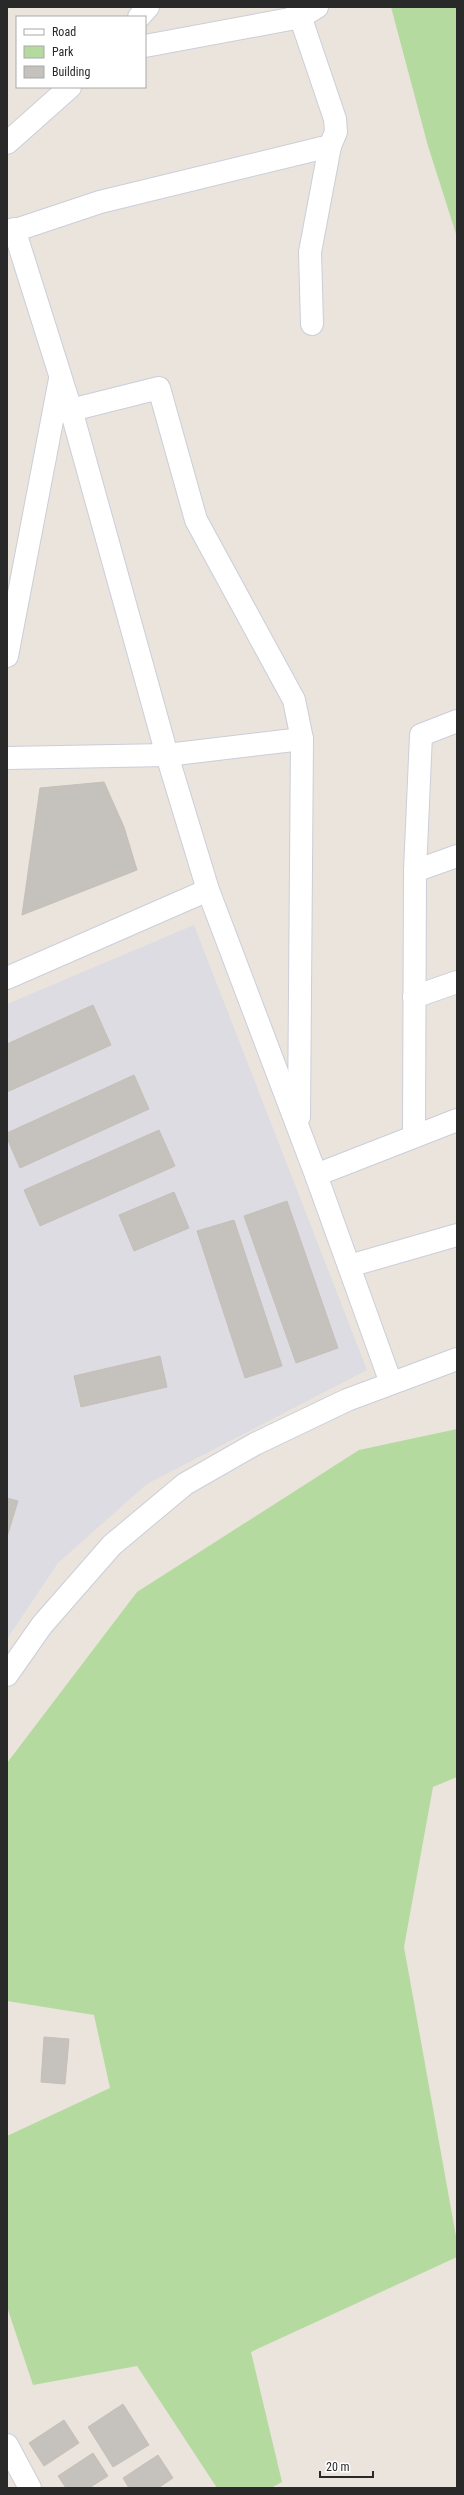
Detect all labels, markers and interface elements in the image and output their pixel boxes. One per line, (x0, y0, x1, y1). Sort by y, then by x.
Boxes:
legend (16, 16, 146, 88)
text: Road (52, 25, 76, 39)
text: Park (52, 45, 74, 59)
text: Building (52, 65, 90, 79)
scale bar (320, 2453, 373, 2479)
text: 20 m (326, 2460, 350, 2474)

